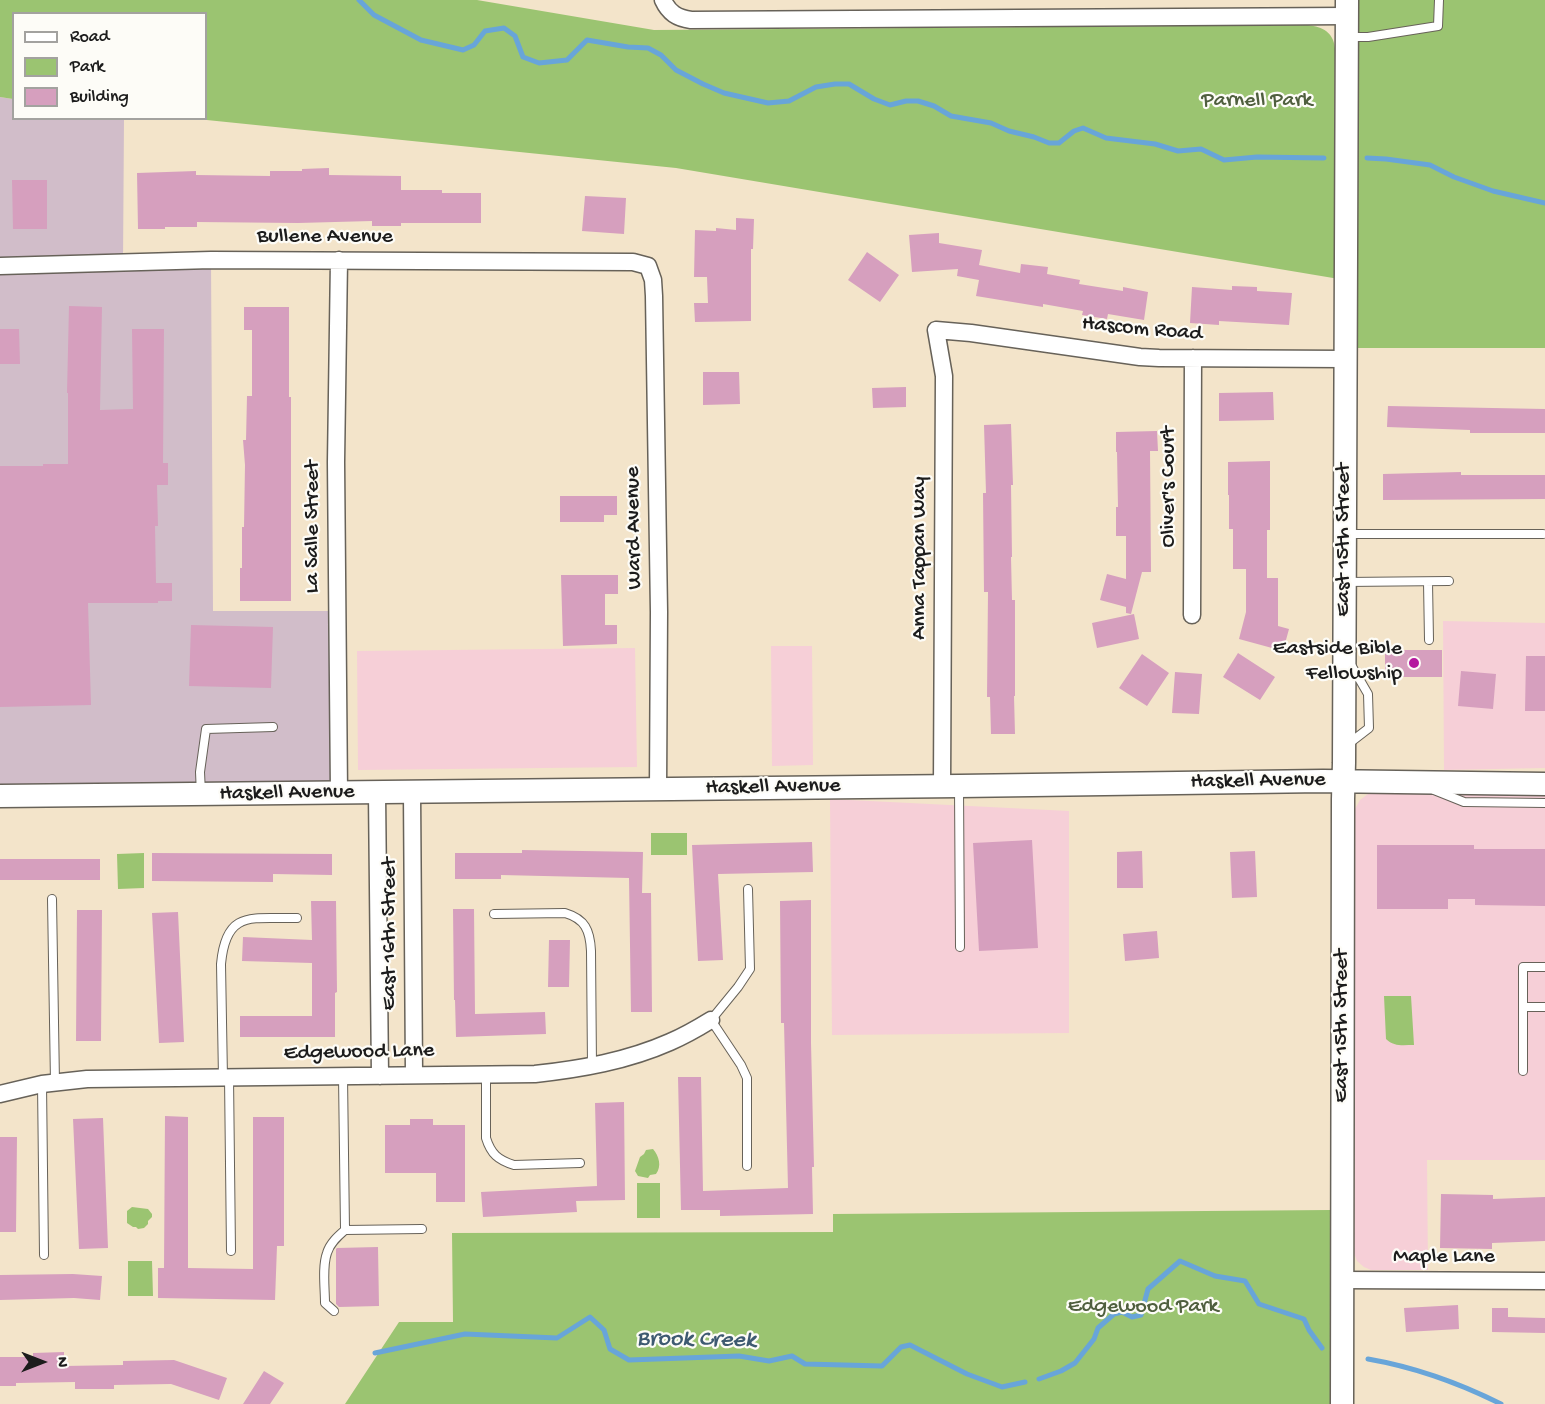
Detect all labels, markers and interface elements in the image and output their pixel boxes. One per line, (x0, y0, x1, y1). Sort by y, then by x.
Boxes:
legend (12, 12, 207, 120)
text: Road (70, 27, 109, 48)
text: Park (70, 57, 104, 78)
text: Building (70, 87, 129, 108)
park label: Parnell Park (1202, 89, 1312, 115)
street label: Bullene Avenue (257, 225, 393, 251)
street label: Hascom Road (1081, 312, 1203, 348)
street label: Oliver's Court (1157, 426, 1183, 548)
street label: La Salle Street (301, 461, 327, 593)
street label: East 15th Street (1332, 463, 1358, 617)
street label: Ward Avenue (621, 466, 649, 590)
street label: Anna Tappan Way (908, 476, 934, 640)
place label: Eastside Bible Fellowship (1273, 637, 1402, 688)
marker: Eastside Bible Fellowship (1407, 656, 1421, 670)
street label: Haskell Avenue (1190, 768, 1326, 796)
street label: Haskell Avenue (705, 774, 841, 802)
street label: Haskell Avenue (219, 780, 355, 808)
street label: East 16th Street (378, 858, 404, 1010)
street label: East 15th Street (1330, 949, 1356, 1103)
street label: Edgewood Lane (284, 1038, 434, 1068)
street label: Maple Lane (1393, 1245, 1495, 1271)
park label: Edgewood Park (1068, 1295, 1218, 1321)
water label: Brook Creek (636, 1326, 756, 1356)
north arrow (12, 1332, 72, 1392)
text: N (51, 1357, 70, 1367)

